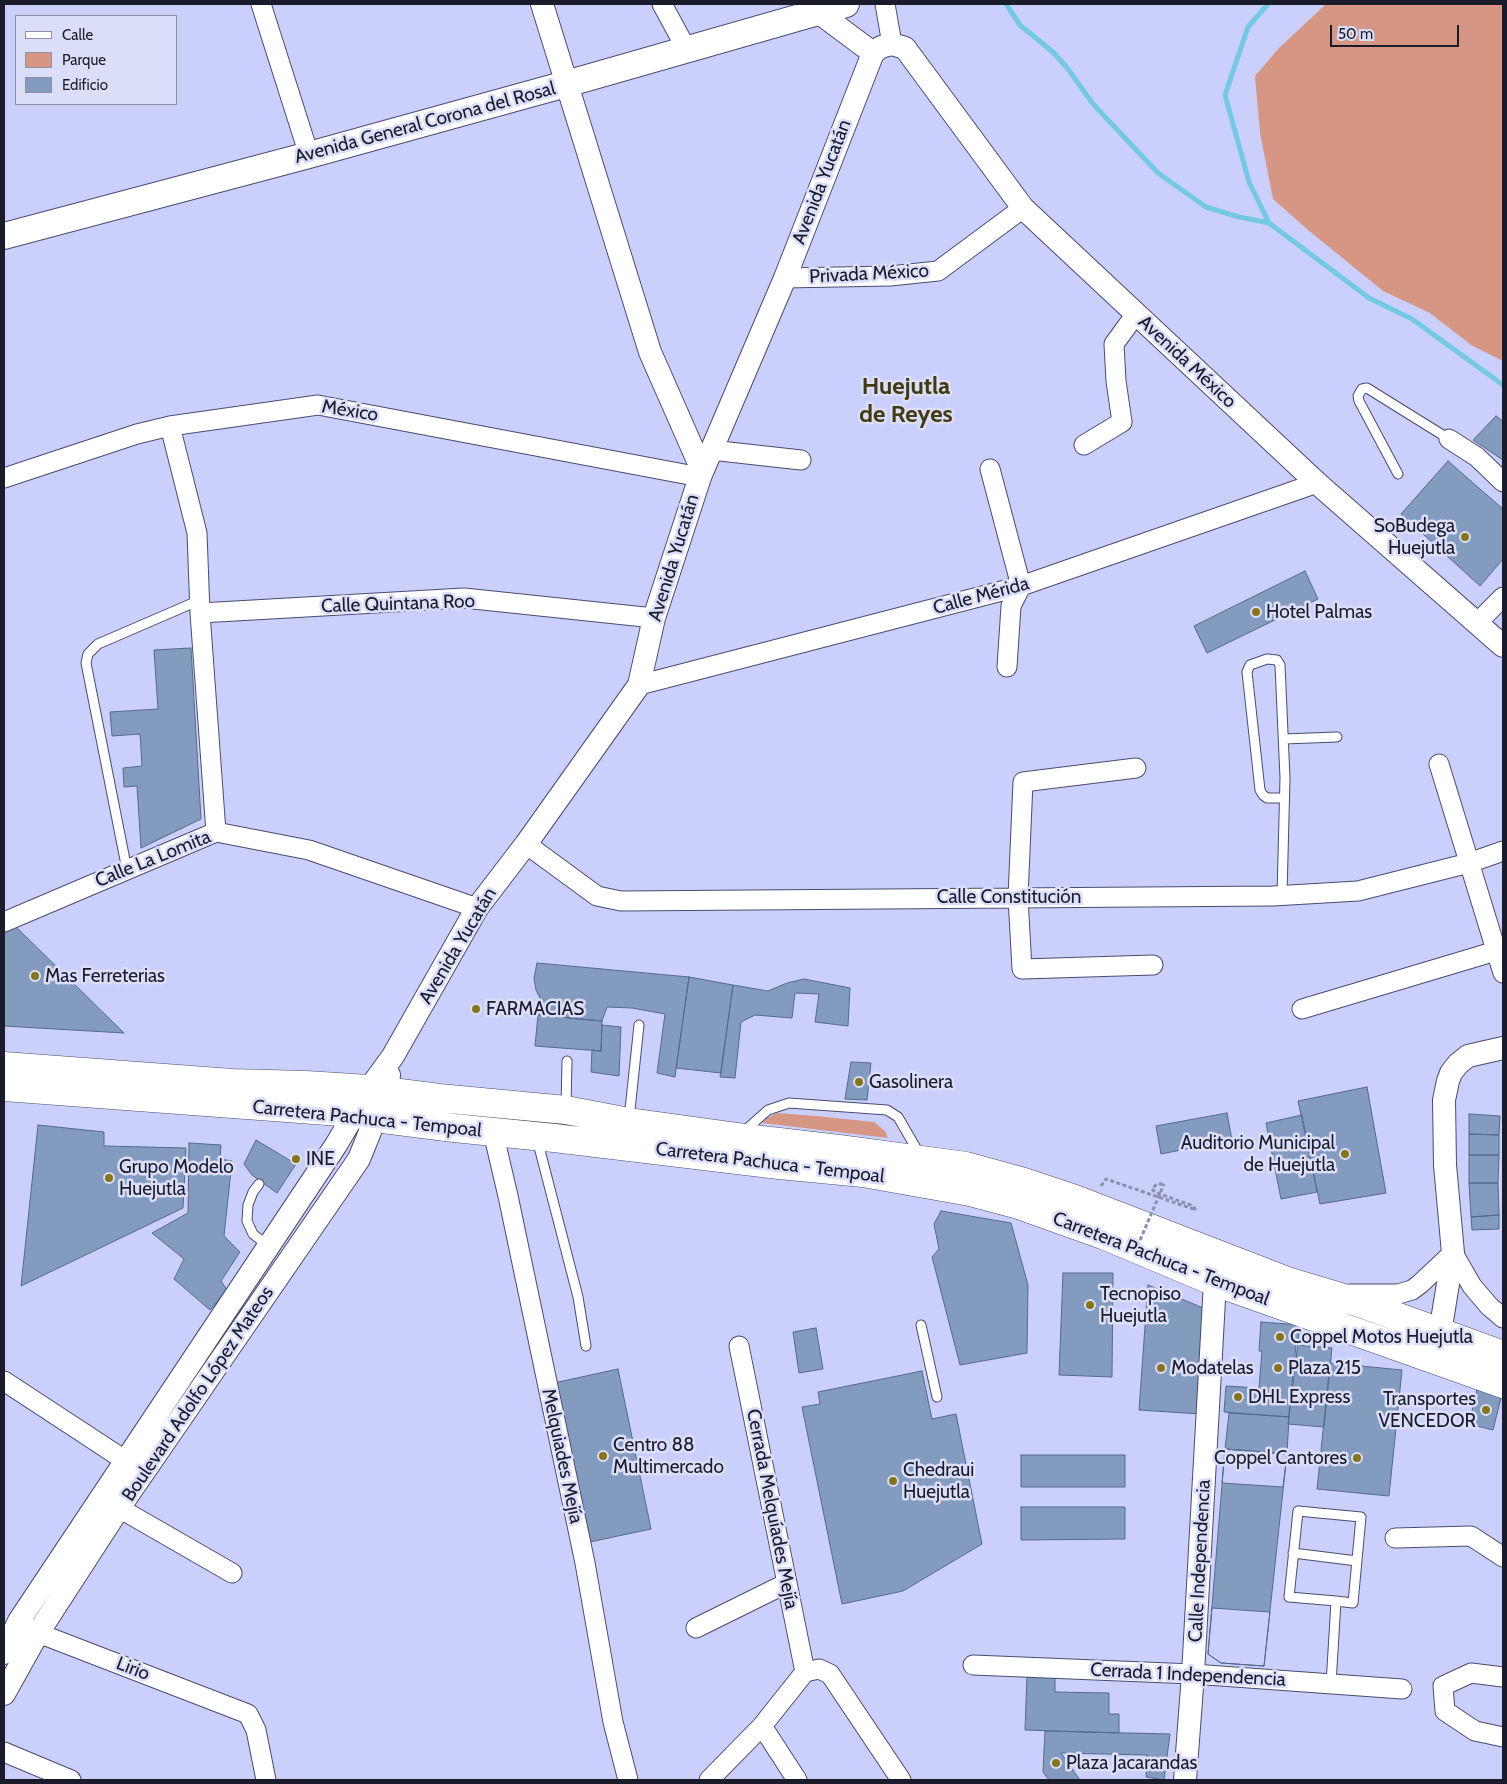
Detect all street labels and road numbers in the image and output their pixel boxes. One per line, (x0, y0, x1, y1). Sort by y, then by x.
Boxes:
street label: Avenida General Corona del Rosal (292, 77, 558, 169)
street label: Avenida Yucatán (788, 116, 856, 248)
street label: Privada México (809, 259, 929, 289)
street label: Avenida México (1133, 311, 1241, 413)
street label: México (320, 395, 380, 427)
street label: Avenida Yucatán (644, 492, 704, 624)
street label: Calle Mérida (931, 572, 1031, 620)
street label: Calle Quintana Roo (321, 590, 475, 618)
street label: Calle La Lomita (92, 825, 214, 893)
street label: Avenida Yucatán (414, 884, 502, 1008)
street label: Calle Constitución (937, 886, 1081, 908)
street label: Carretera Pachuca - Tempoal (251, 1096, 483, 1142)
street label: Carretera Pachuca - Tempoal (654, 1138, 886, 1188)
street label: Carretera Pachuca - Tempoal (1049, 1207, 1273, 1311)
street label: Boulevard Adolfo López Mateos (117, 1282, 279, 1506)
street label: Melquiades Mejía (537, 1386, 587, 1526)
street label: Cerrada Melquíades Mejía (741, 1407, 803, 1611)
street label: Calle Independencia (1184, 1479, 1216, 1643)
street label: Lirio (113, 1652, 153, 1686)
street label: Cerrada 1 Independencia (1090, 1658, 1286, 1692)

